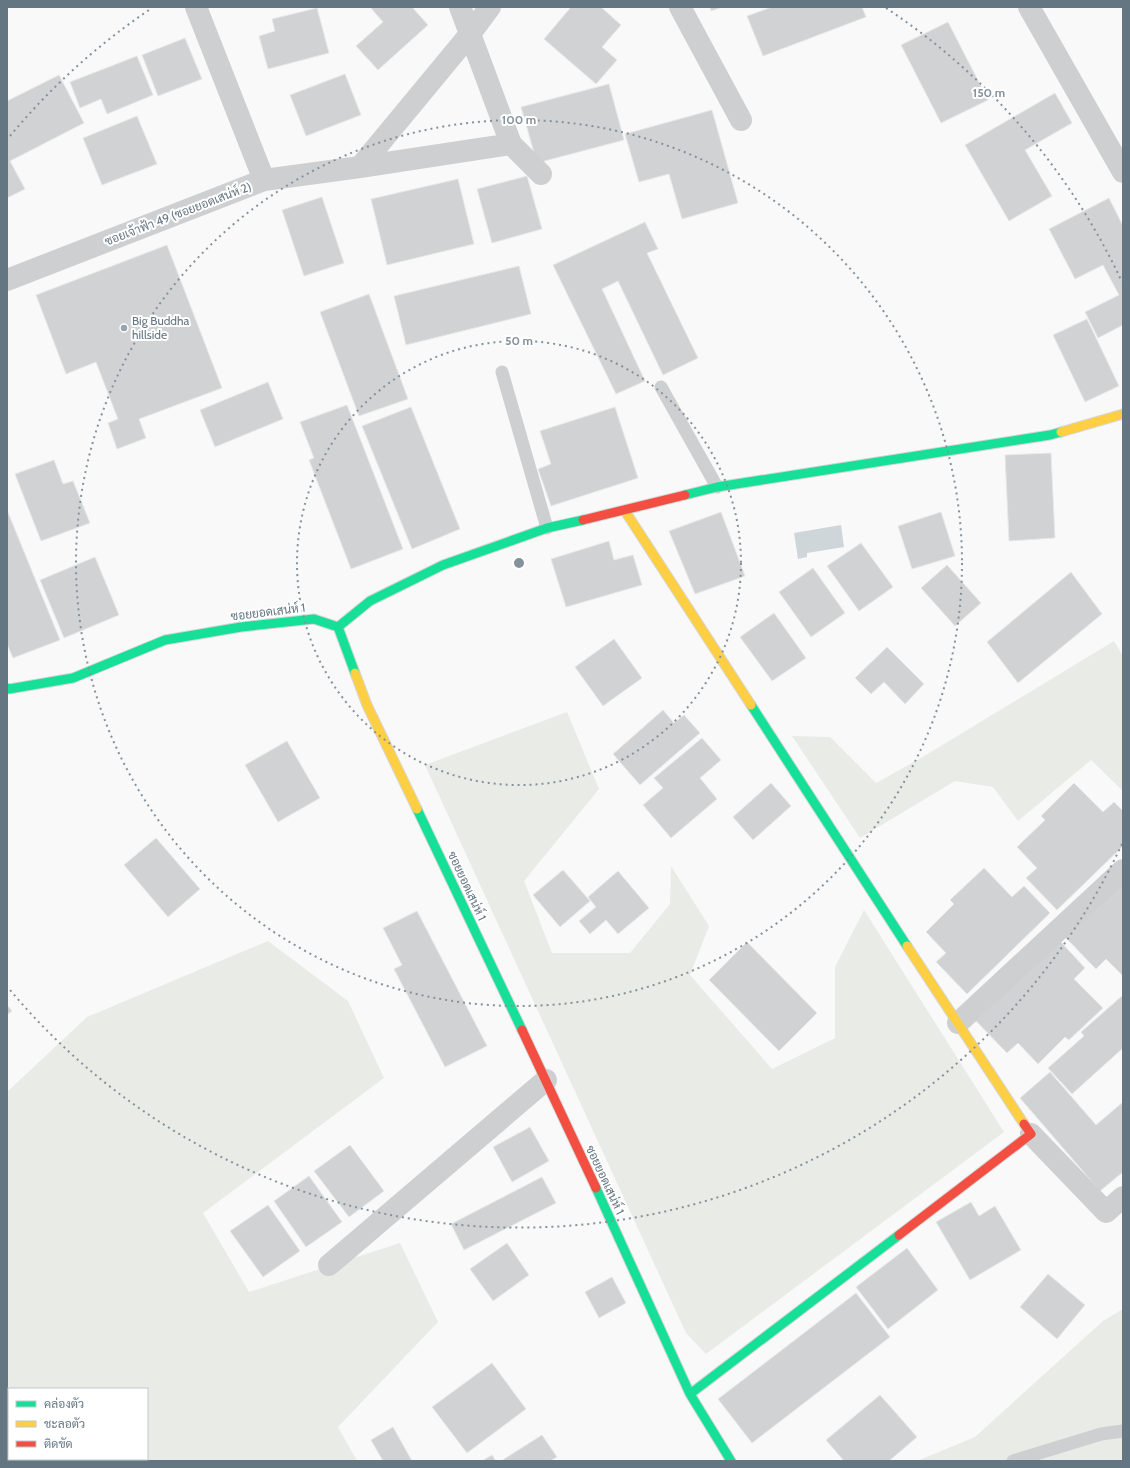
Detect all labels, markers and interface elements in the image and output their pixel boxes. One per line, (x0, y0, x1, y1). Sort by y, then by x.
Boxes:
text: 150 m (973, 85, 1005, 100)
text: 100 m (502, 112, 536, 127)
street label: ซอยเจ้าฟ้า 49 (ซอยยอดเสน่ห์ 2) (102, 179, 253, 248)
place label: Big Buddha hillside (132, 313, 190, 342)
marker: Big Buddha hillside (119, 323, 129, 333)
text: 50 m (505, 333, 533, 348)
centre of rings (512, 556, 526, 570)
street label: ซอยยอดเสน่ห์ 1 (230, 599, 306, 624)
street label: ซอยยอดเสน่ห์ 1 (445, 849, 490, 923)
street label: ซอยยอดเสน่ห์ 1 (583, 1143, 628, 1217)
legend (8, 1388, 148, 1460)
text: คล่องตัว (44, 1396, 84, 1411)
text: ชะลอตัว (44, 1416, 85, 1431)
text: ติดขัด (44, 1436, 73, 1451)

